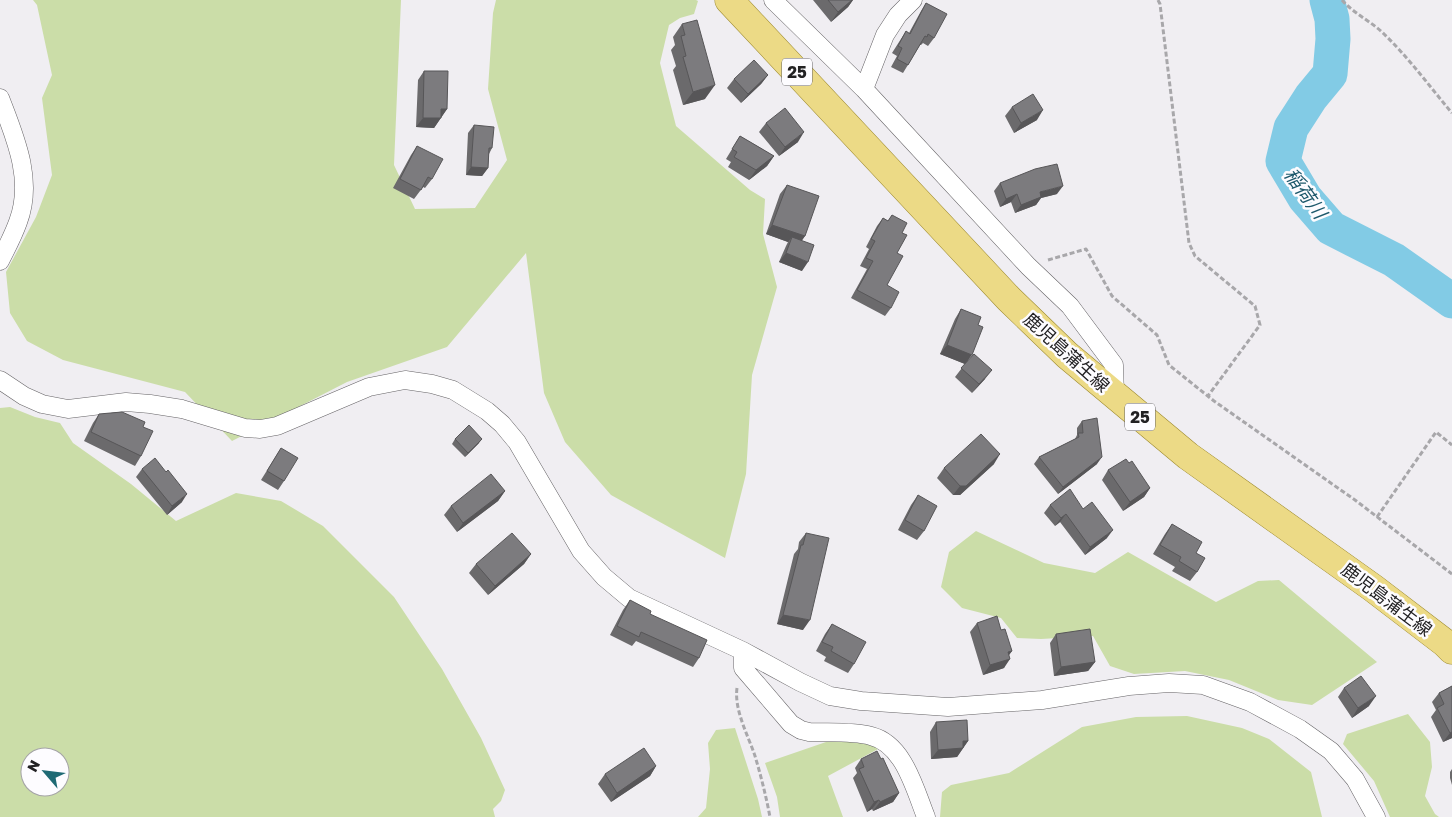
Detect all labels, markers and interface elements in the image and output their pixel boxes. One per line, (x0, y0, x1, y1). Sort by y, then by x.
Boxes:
road number: 25 (782, 58, 812, 86)
water label: 稲荷川 (1280, 163, 1333, 224)
street label: 鹿児島蒲生線 (1020, 308, 1114, 396)
road number: 25 (1125, 404, 1155, 431)
street label: 鹿児島蒲生線 (1337, 558, 1437, 640)
north arrow (20, 747, 70, 797)
text: N (23, 757, 43, 774)

